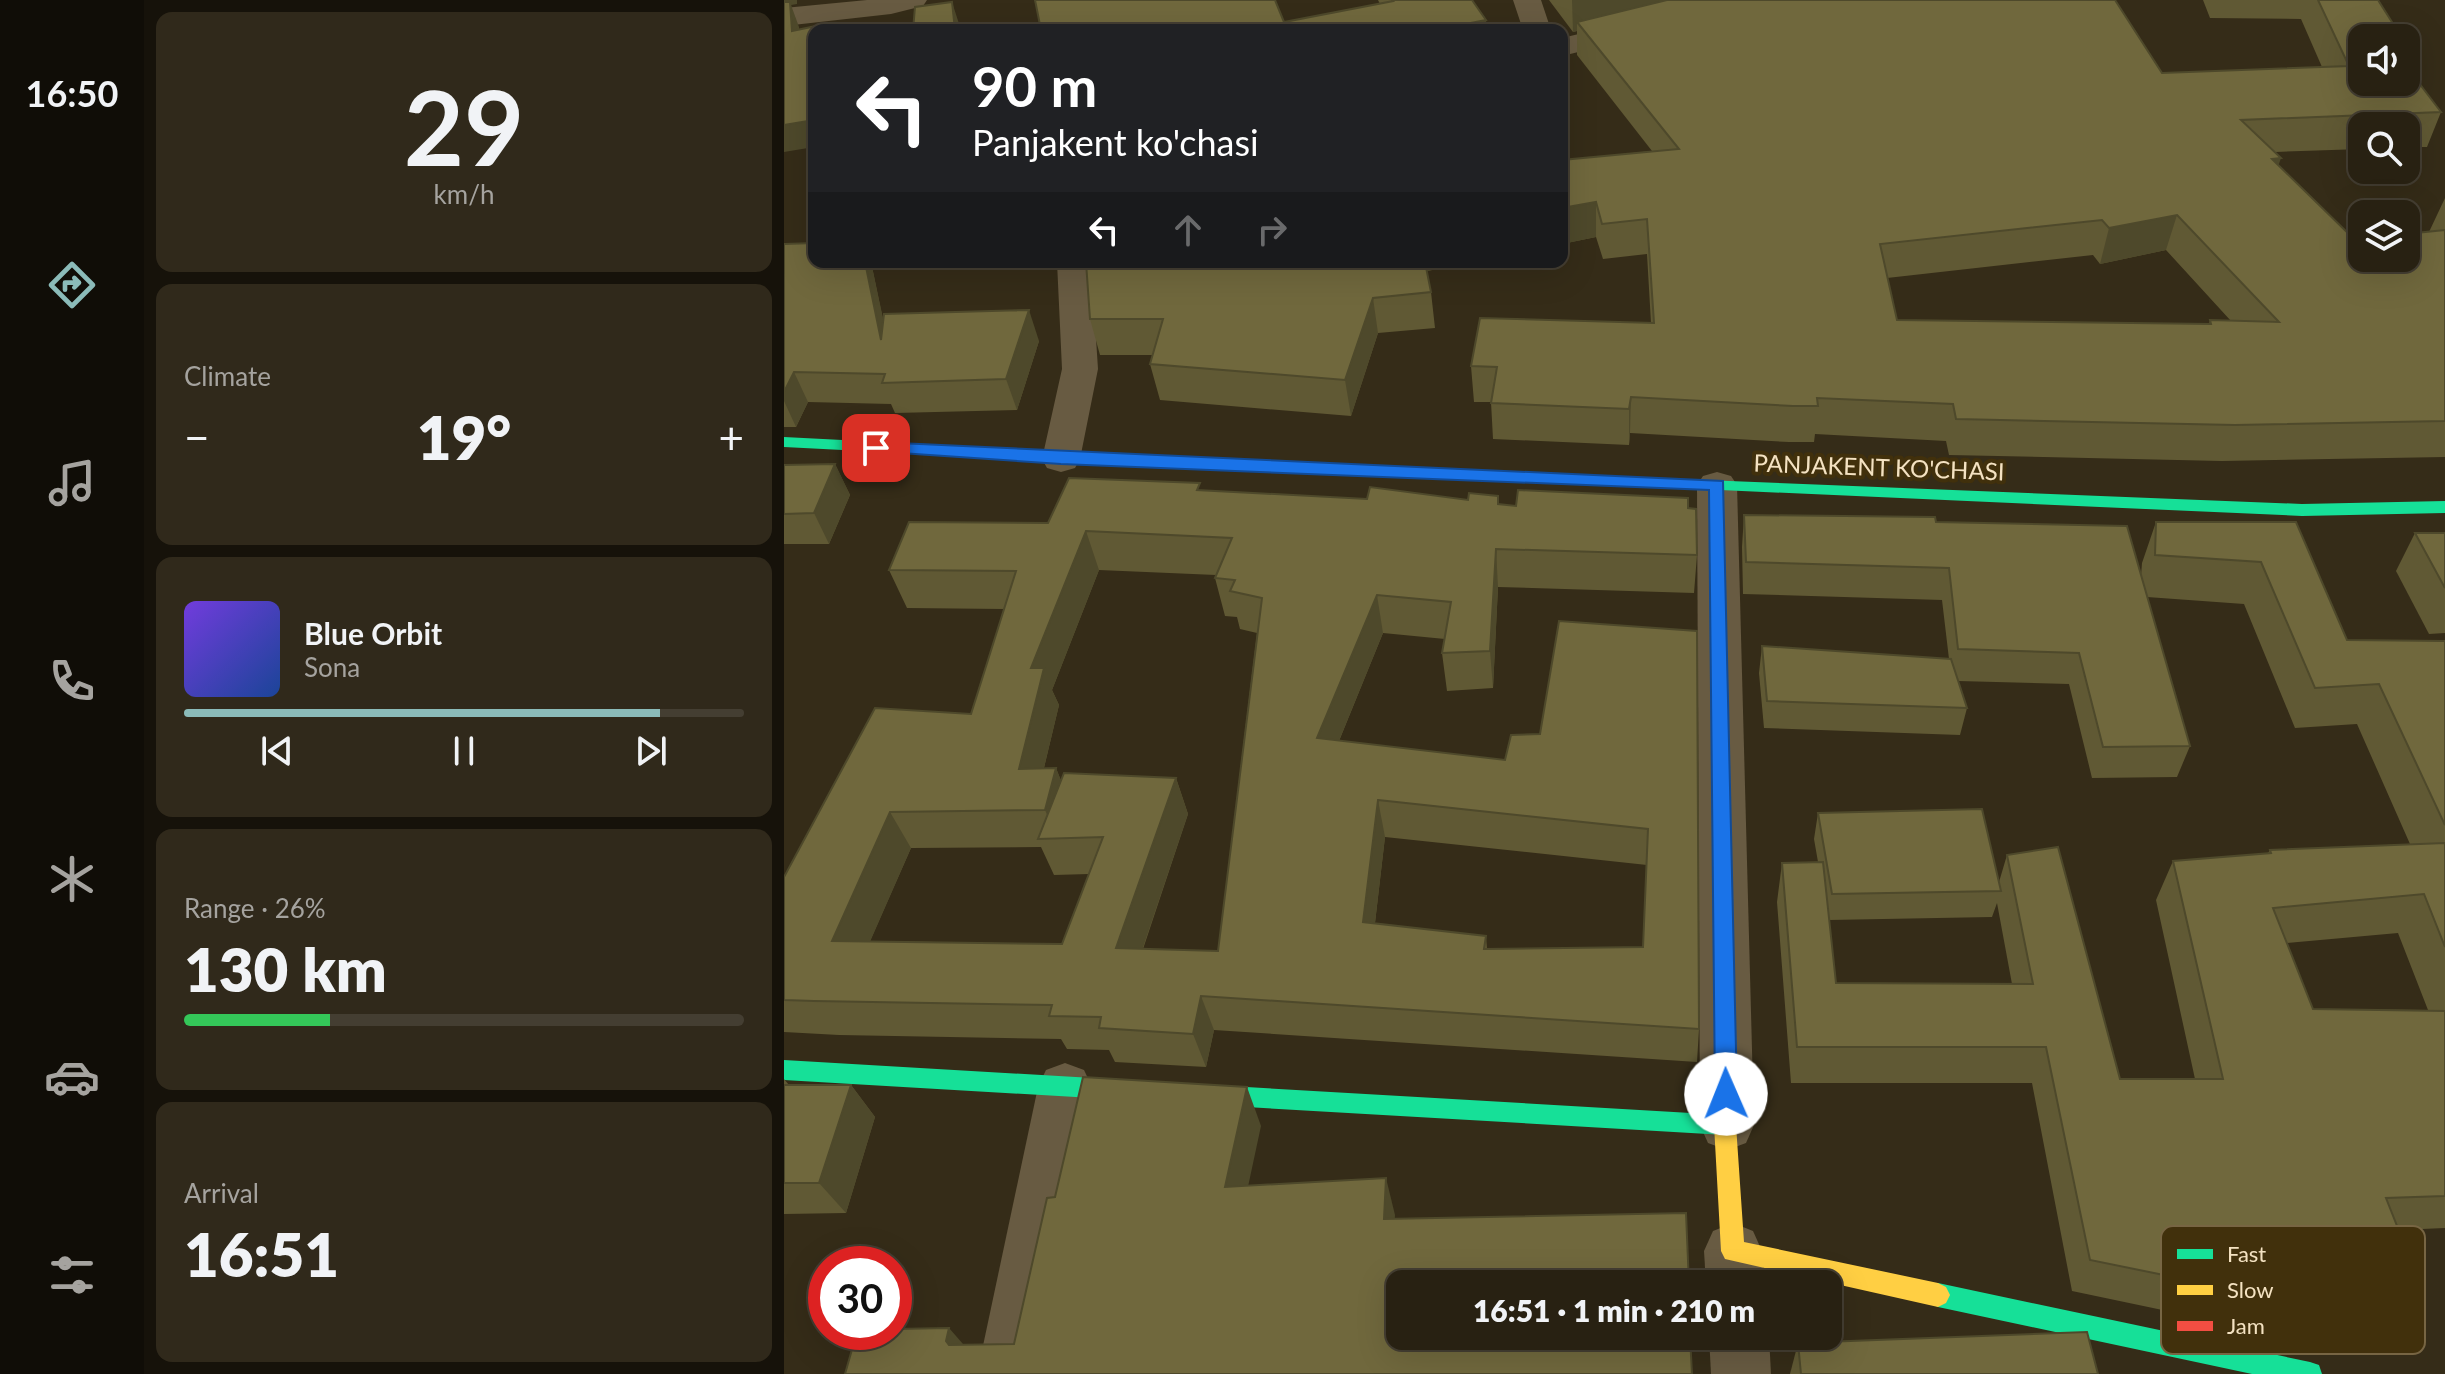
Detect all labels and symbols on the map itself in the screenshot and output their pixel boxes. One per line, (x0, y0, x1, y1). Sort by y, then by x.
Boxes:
pin (842, 414, 910, 482)
street label: PANJAKENT KO'CHASI (1753, 448, 2005, 485)
position arrow (1684, 1052, 1768, 1136)
legend (2161, 1226, 2425, 1354)
text: Fast (2227, 1240, 2266, 1267)
speed limit sign: 30 (808, 1246, 912, 1350)
text: Slow (2227, 1276, 2274, 1303)
text: Jam (2227, 1312, 2265, 1339)

